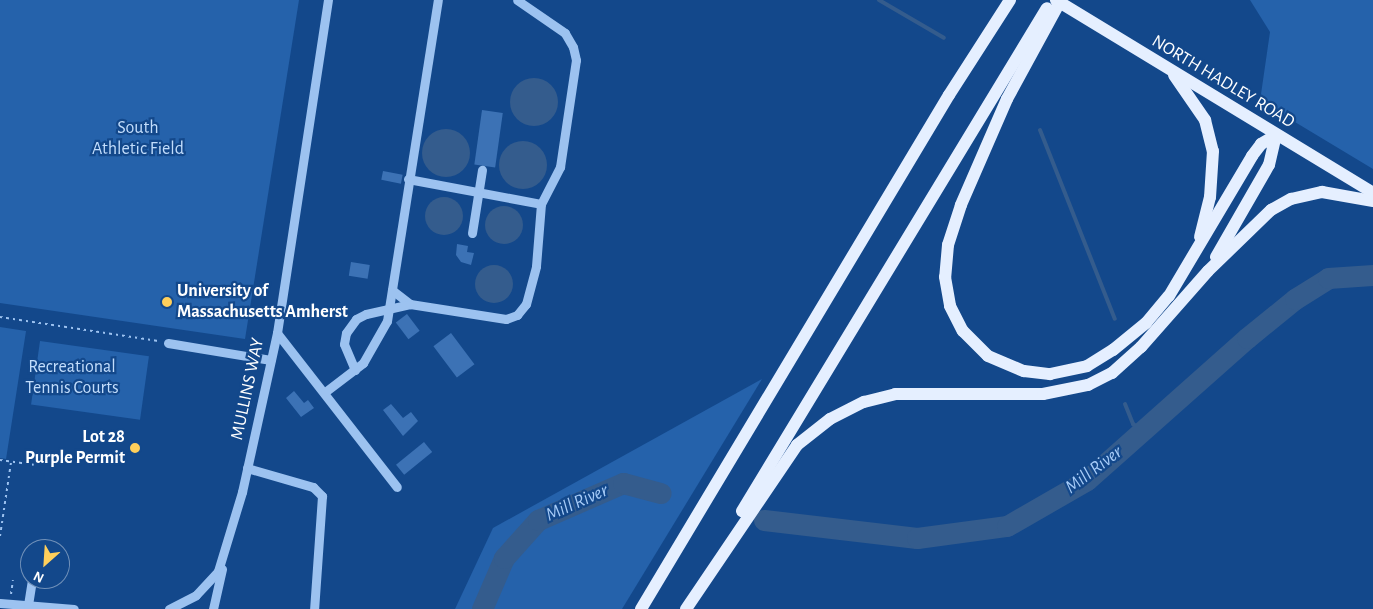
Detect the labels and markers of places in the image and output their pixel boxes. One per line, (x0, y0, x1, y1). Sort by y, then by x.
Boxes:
place label: University of Massachusetts Amherst (177, 281, 348, 324)
marker: University of Massachusetts Amherst (161, 296, 173, 308)
place label: Lot 28 Purple Permit (25, 427, 125, 469)
marker: Lot 28 Purple Permit (129, 442, 141, 454)

